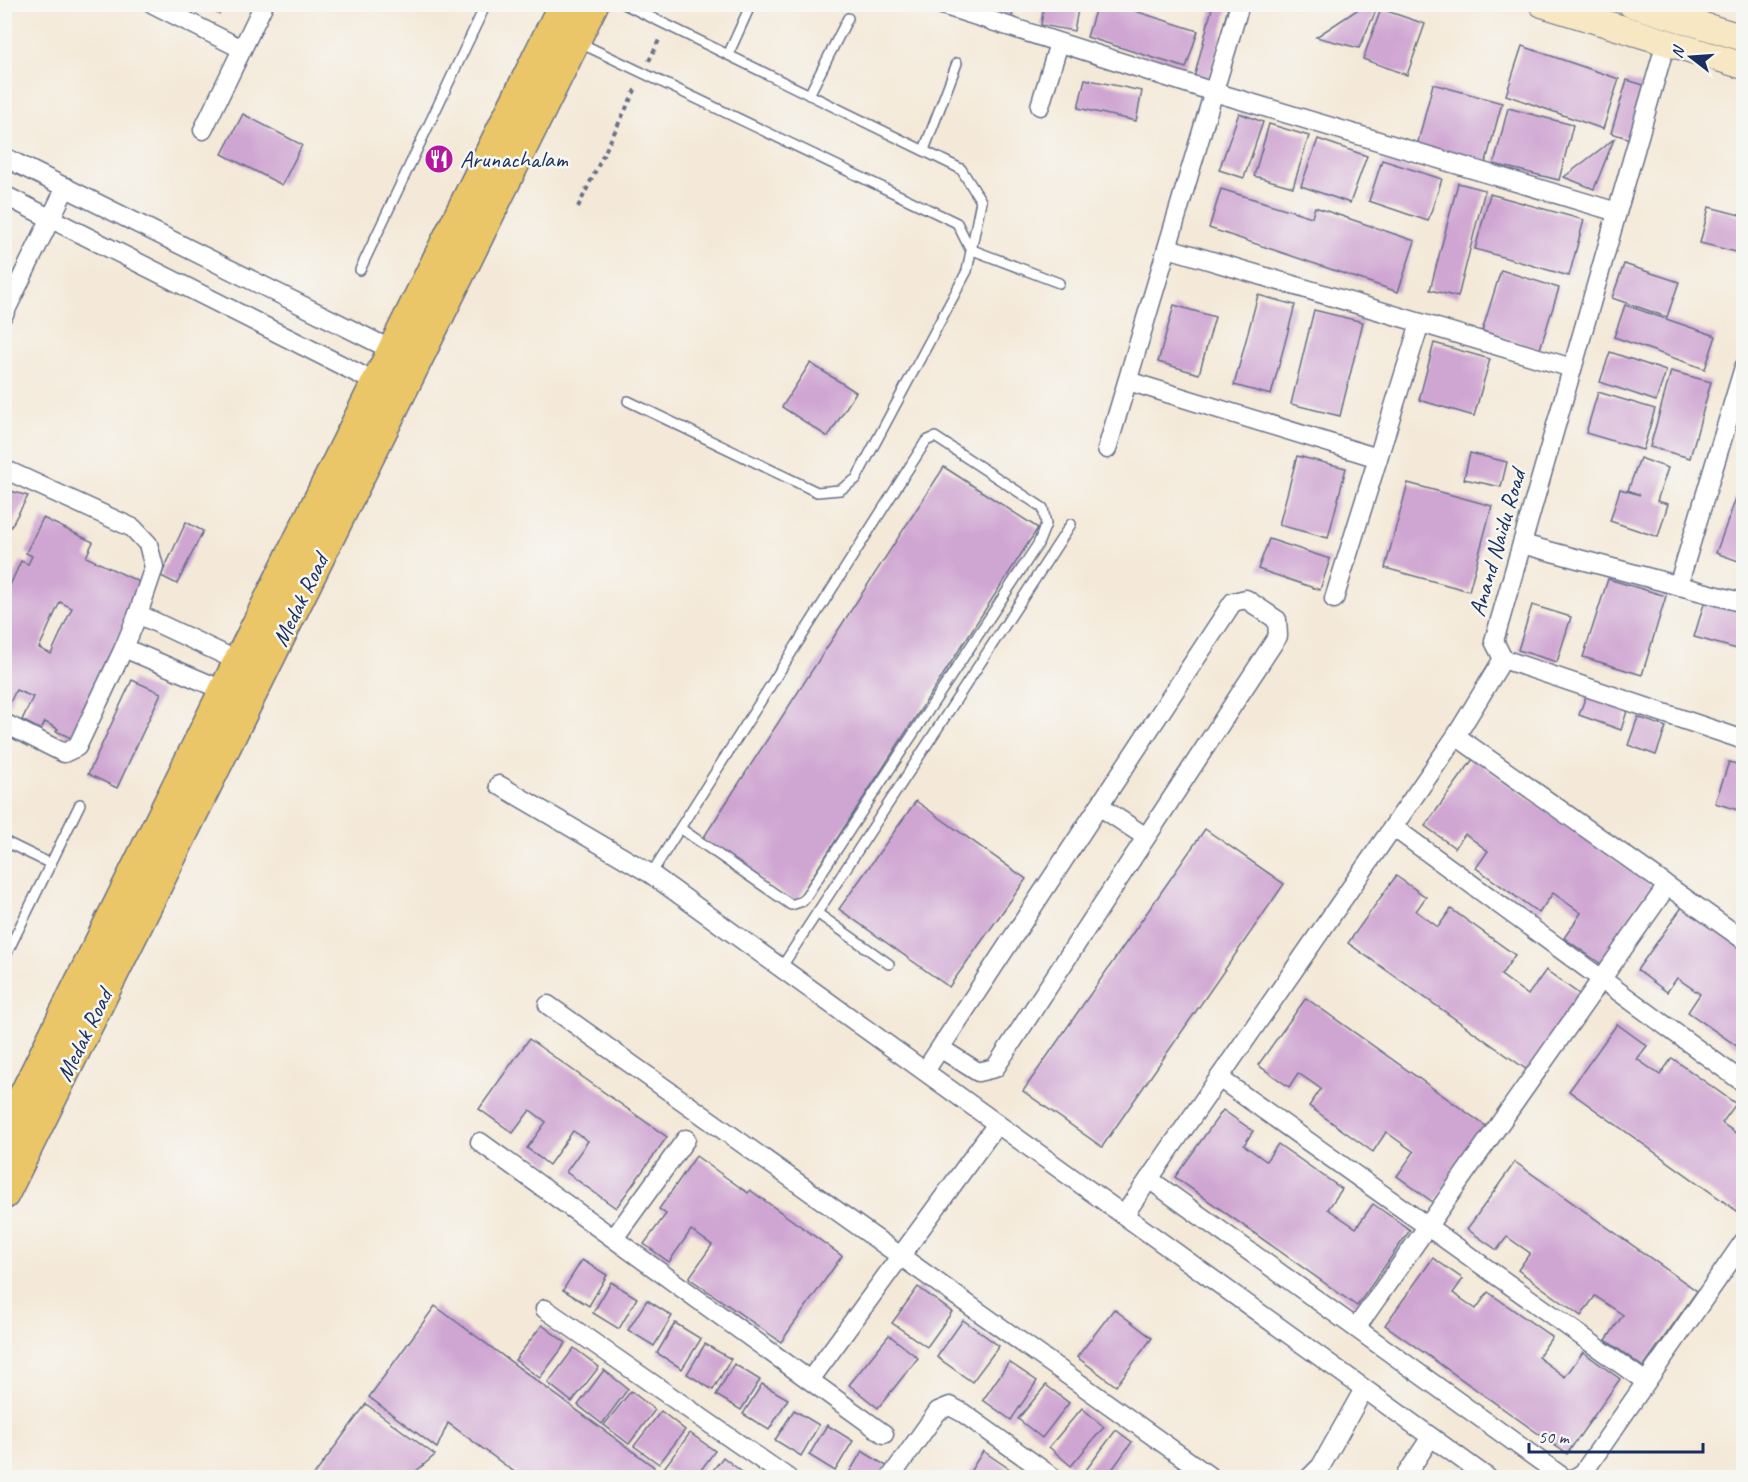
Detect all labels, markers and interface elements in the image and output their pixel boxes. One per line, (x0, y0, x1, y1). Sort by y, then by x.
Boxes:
north arrow (1661, 27, 1721, 87)
text: N (1667, 42, 1690, 61)
restaurant icon: Arunachalam (423, 143, 455, 175)
place label: Arunachalam (460, 144, 568, 174)
street label: Anand Naidu Road (1462, 463, 1533, 620)
street label: Medak Road (265, 546, 337, 651)
street label: Medak Road (49, 981, 121, 1086)
scale bar (1529, 1416, 1703, 1454)
text: 50 m (1538, 1426, 1571, 1448)

